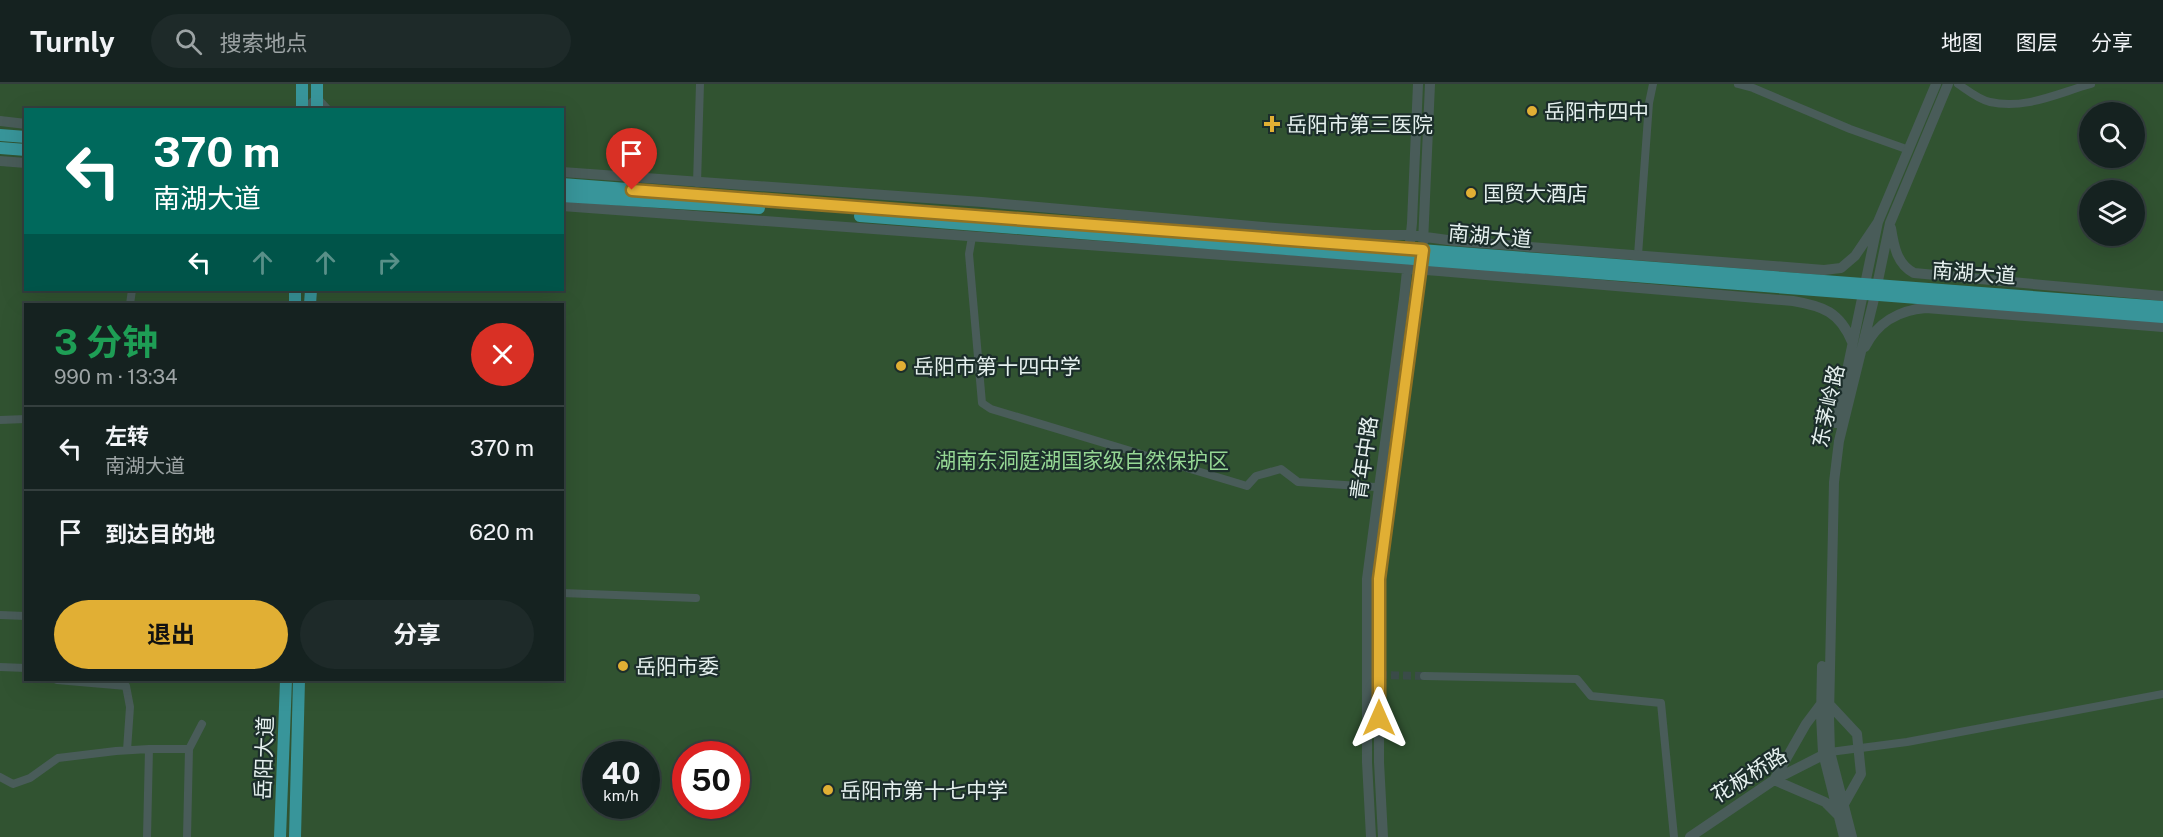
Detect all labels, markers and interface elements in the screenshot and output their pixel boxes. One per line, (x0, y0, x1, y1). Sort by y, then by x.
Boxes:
search box (151, 14, 571, 68)
text: Turnly (30, 25, 115, 58)
icon: search (172, 25, 205, 58)
text: 搜索地点 (220, 30, 308, 56)
text: 地图 (1941, 30, 1983, 55)
text: 图层 (2016, 30, 2058, 55)
text: 分享 (2091, 30, 2133, 55)
place label: 岳阳市四中 (1544, 99, 1649, 124)
map controls (2079, 102, 2145, 246)
button: search (2079, 102, 2145, 168)
marker: 岳阳市四中 (1525, 104, 1539, 118)
place label: 岳阳市第三医院 (1286, 112, 1433, 137)
marker: 岳阳市第三医院 (1263, 115, 1281, 133)
text: 370 m (153, 127, 280, 176)
pin (606, 128, 657, 190)
icon: left (54, 132, 132, 210)
icon: arrive (615, 137, 648, 170)
button: layers (2079, 180, 2145, 246)
place label: 国贸大酒店 (1483, 181, 1588, 206)
text: 南湖大道 (153, 182, 261, 214)
marker: 国贸大酒店 (1464, 186, 1478, 200)
street label: 南湖大道 (1447, 220, 1533, 252)
icon: left (183, 246, 216, 279)
icon: ahead (246, 246, 279, 279)
icon: ahead (309, 246, 342, 279)
icon: right (372, 246, 405, 279)
street label: 南湖大道 (1931, 258, 2017, 288)
text: 3 分钟 (54, 321, 158, 363)
button: close (471, 323, 534, 386)
place label: 岳阳市第十四中学 (913, 354, 1081, 379)
marker: 岳阳市第十四中学 (894, 359, 908, 373)
street label: 东茅岭路 (1807, 362, 1849, 450)
text: 990 m · 13:34 (54, 365, 178, 389)
street label: 青年中路 (1346, 415, 1382, 501)
text: 左转 (105, 423, 149, 449)
icon: left (54, 432, 87, 465)
text: 370 m (470, 435, 534, 461)
park label: 湖南东洞庭湖国家级自然保护区 (935, 448, 1229, 473)
text: 南湖大道 (105, 454, 185, 478)
icon: arrive (54, 516, 87, 549)
text: 620 m (469, 519, 534, 545)
text: 到达目的地 (105, 521, 215, 547)
button: 退出 (54, 600, 288, 669)
button: 分享 (300, 600, 534, 669)
place label: 岳阳市委 (635, 654, 719, 679)
marker: 岳阳市委 (616, 659, 630, 673)
position arrow (1347, 686, 1411, 750)
street label: 岳阳大道 (250, 716, 278, 800)
speed limit sign: 50 (672, 741, 750, 819)
street label: 花板桥路 (1707, 742, 1791, 808)
text: 40 (601, 755, 641, 791)
place label: 岳阳市第十七中学 (840, 778, 1008, 803)
marker: 岳阳市第十七中学 (821, 783, 835, 797)
text: km/h (603, 787, 639, 804)

